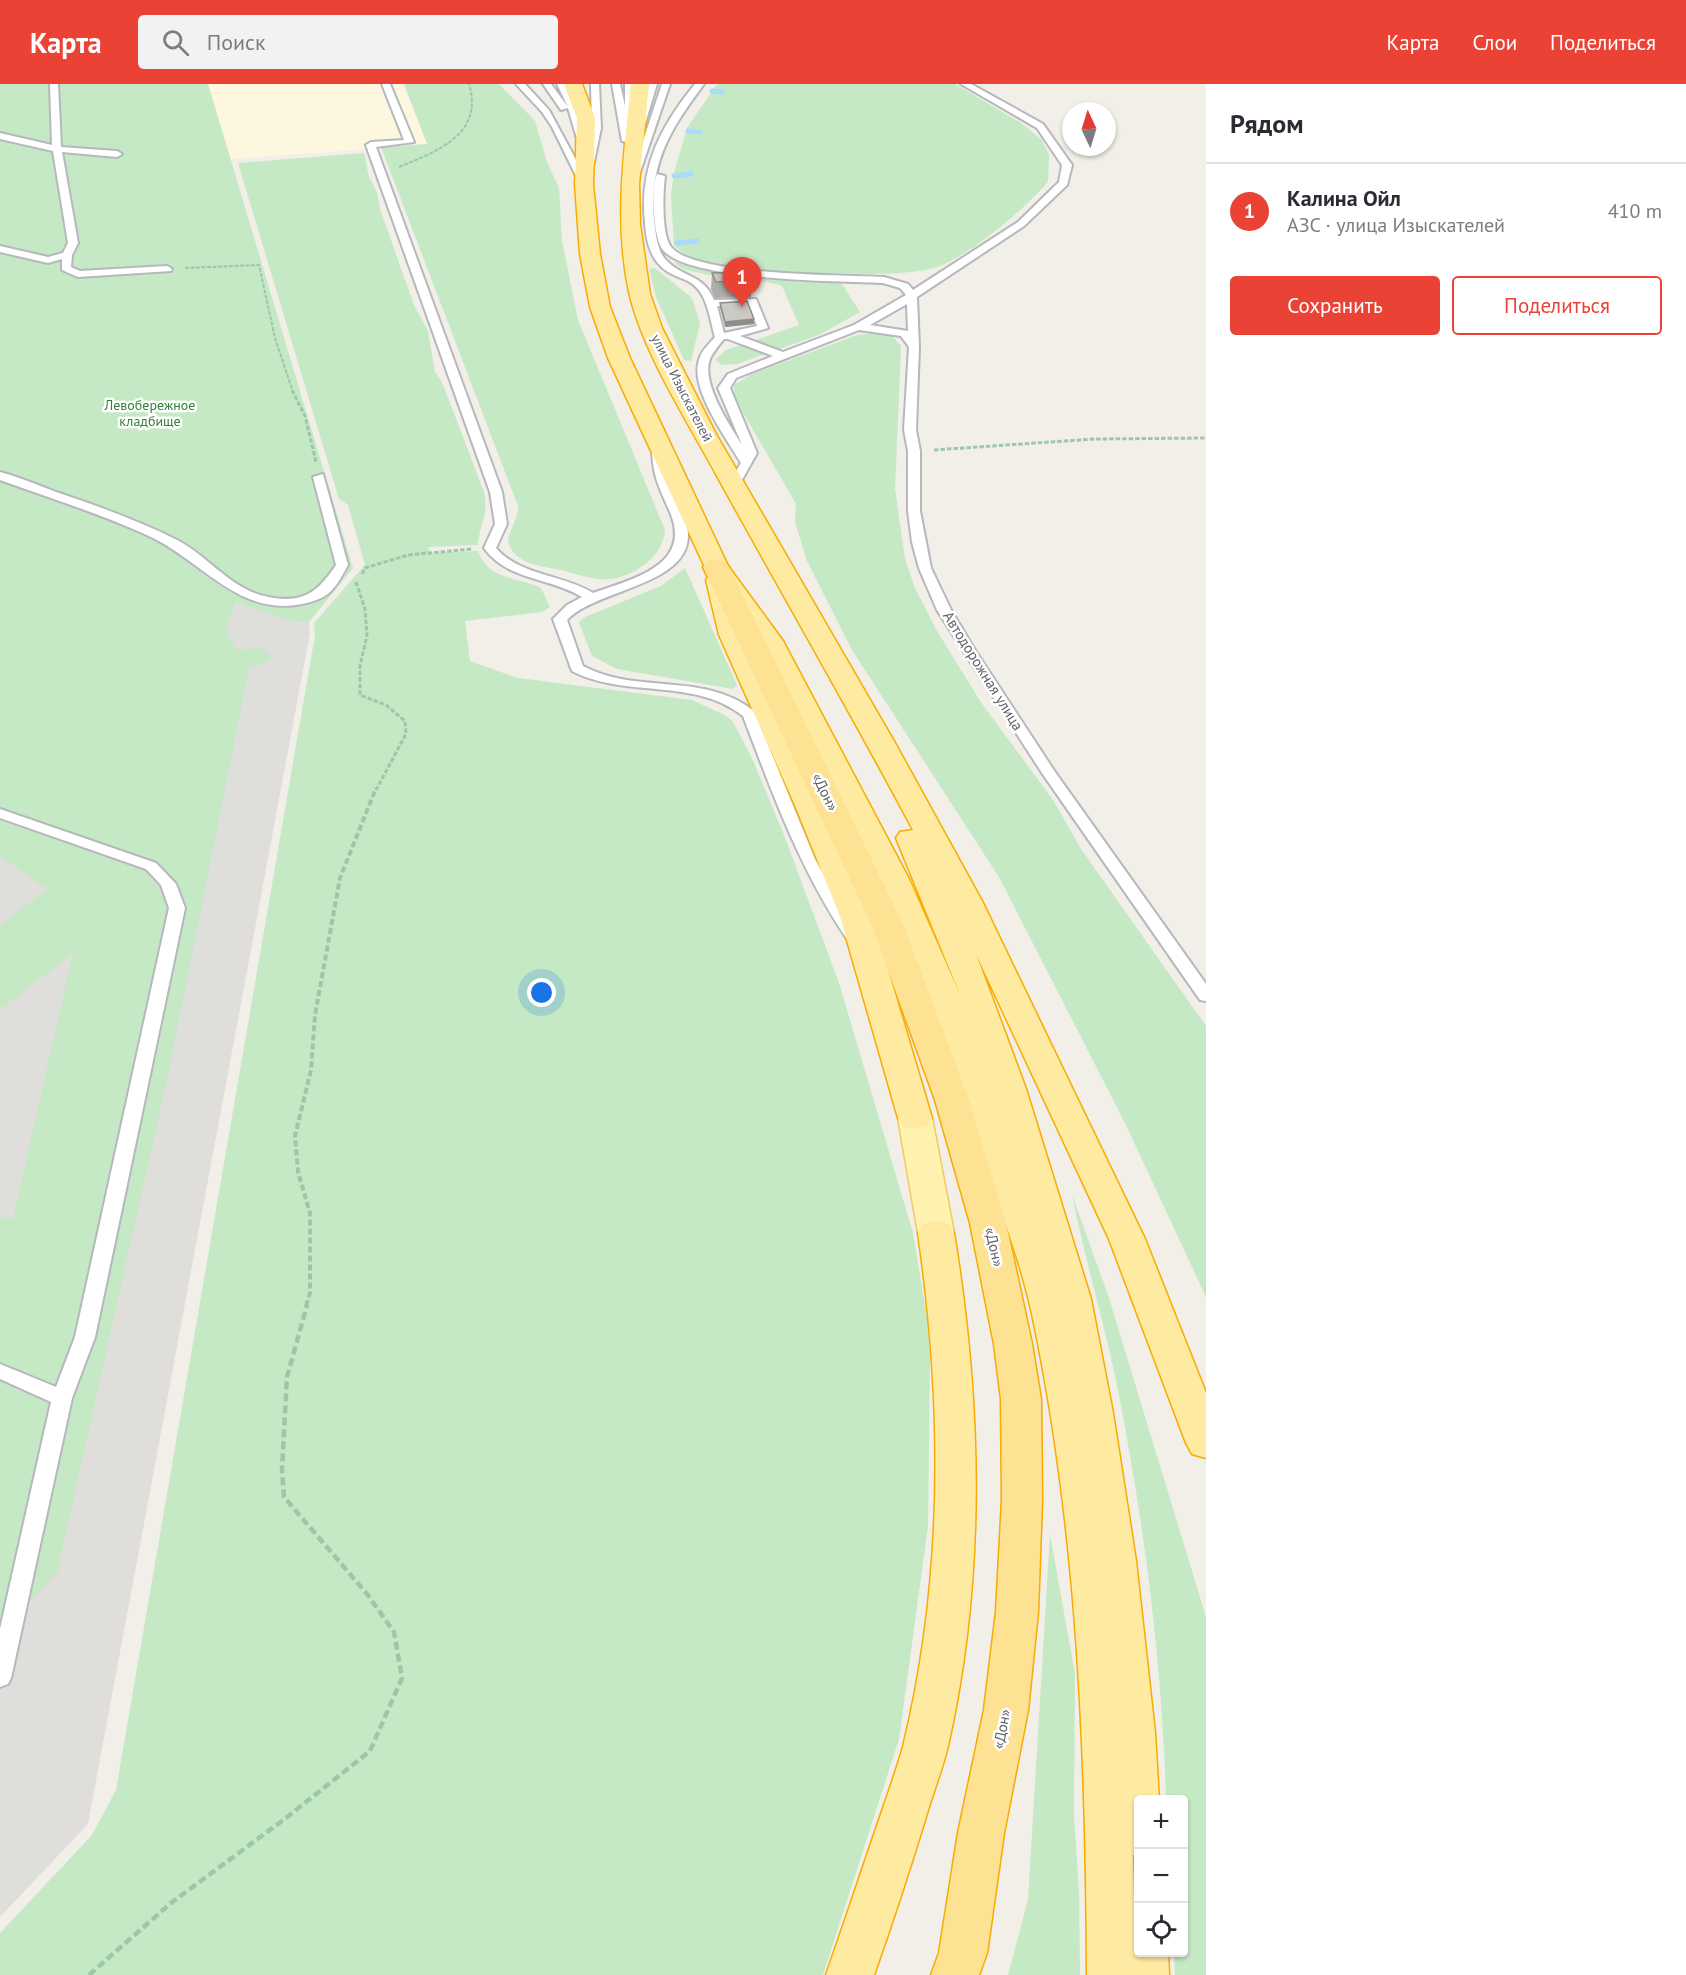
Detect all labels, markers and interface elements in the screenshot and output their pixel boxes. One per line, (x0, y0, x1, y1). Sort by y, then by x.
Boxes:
search box (138, 15, 558, 69)
text: Карта (30, 24, 102, 61)
icon: search (159, 26, 192, 59)
text: Поиск (207, 28, 266, 56)
text: Карта (1386, 29, 1439, 56)
text: Слои (1472, 29, 1517, 56)
text: Поделиться (1550, 29, 1656, 56)
north arrow (1062, 102, 1116, 156)
text: Рядом (1230, 107, 1304, 140)
text: Калина Ойл (1287, 184, 1401, 212)
text: 1 (1244, 198, 1255, 224)
text: 410 m (1608, 198, 1662, 224)
text: АЗС · улица Изыскателей (1287, 212, 1505, 238)
pin: 1 (722, 258, 762, 307)
button: Сохранить (1230, 276, 1440, 335)
button: Поделиться (1452, 276, 1662, 335)
street label: улица Изыскателей (647, 331, 717, 445)
park label: Левобережное кладбище (104, 396, 195, 430)
street label: Автодорожная улица (939, 608, 1028, 734)
street label: «Дон» (808, 770, 843, 814)
your location (527, 978, 556, 1007)
street label: «Дон» (981, 1225, 1008, 1269)
street label: «Дон» (988, 1707, 1015, 1750)
map controls (1134, 1795, 1188, 1957)
button: + (1134, 1795, 1188, 1849)
button: − (1134, 1849, 1188, 1903)
button: locate (1134, 1903, 1188, 1957)

